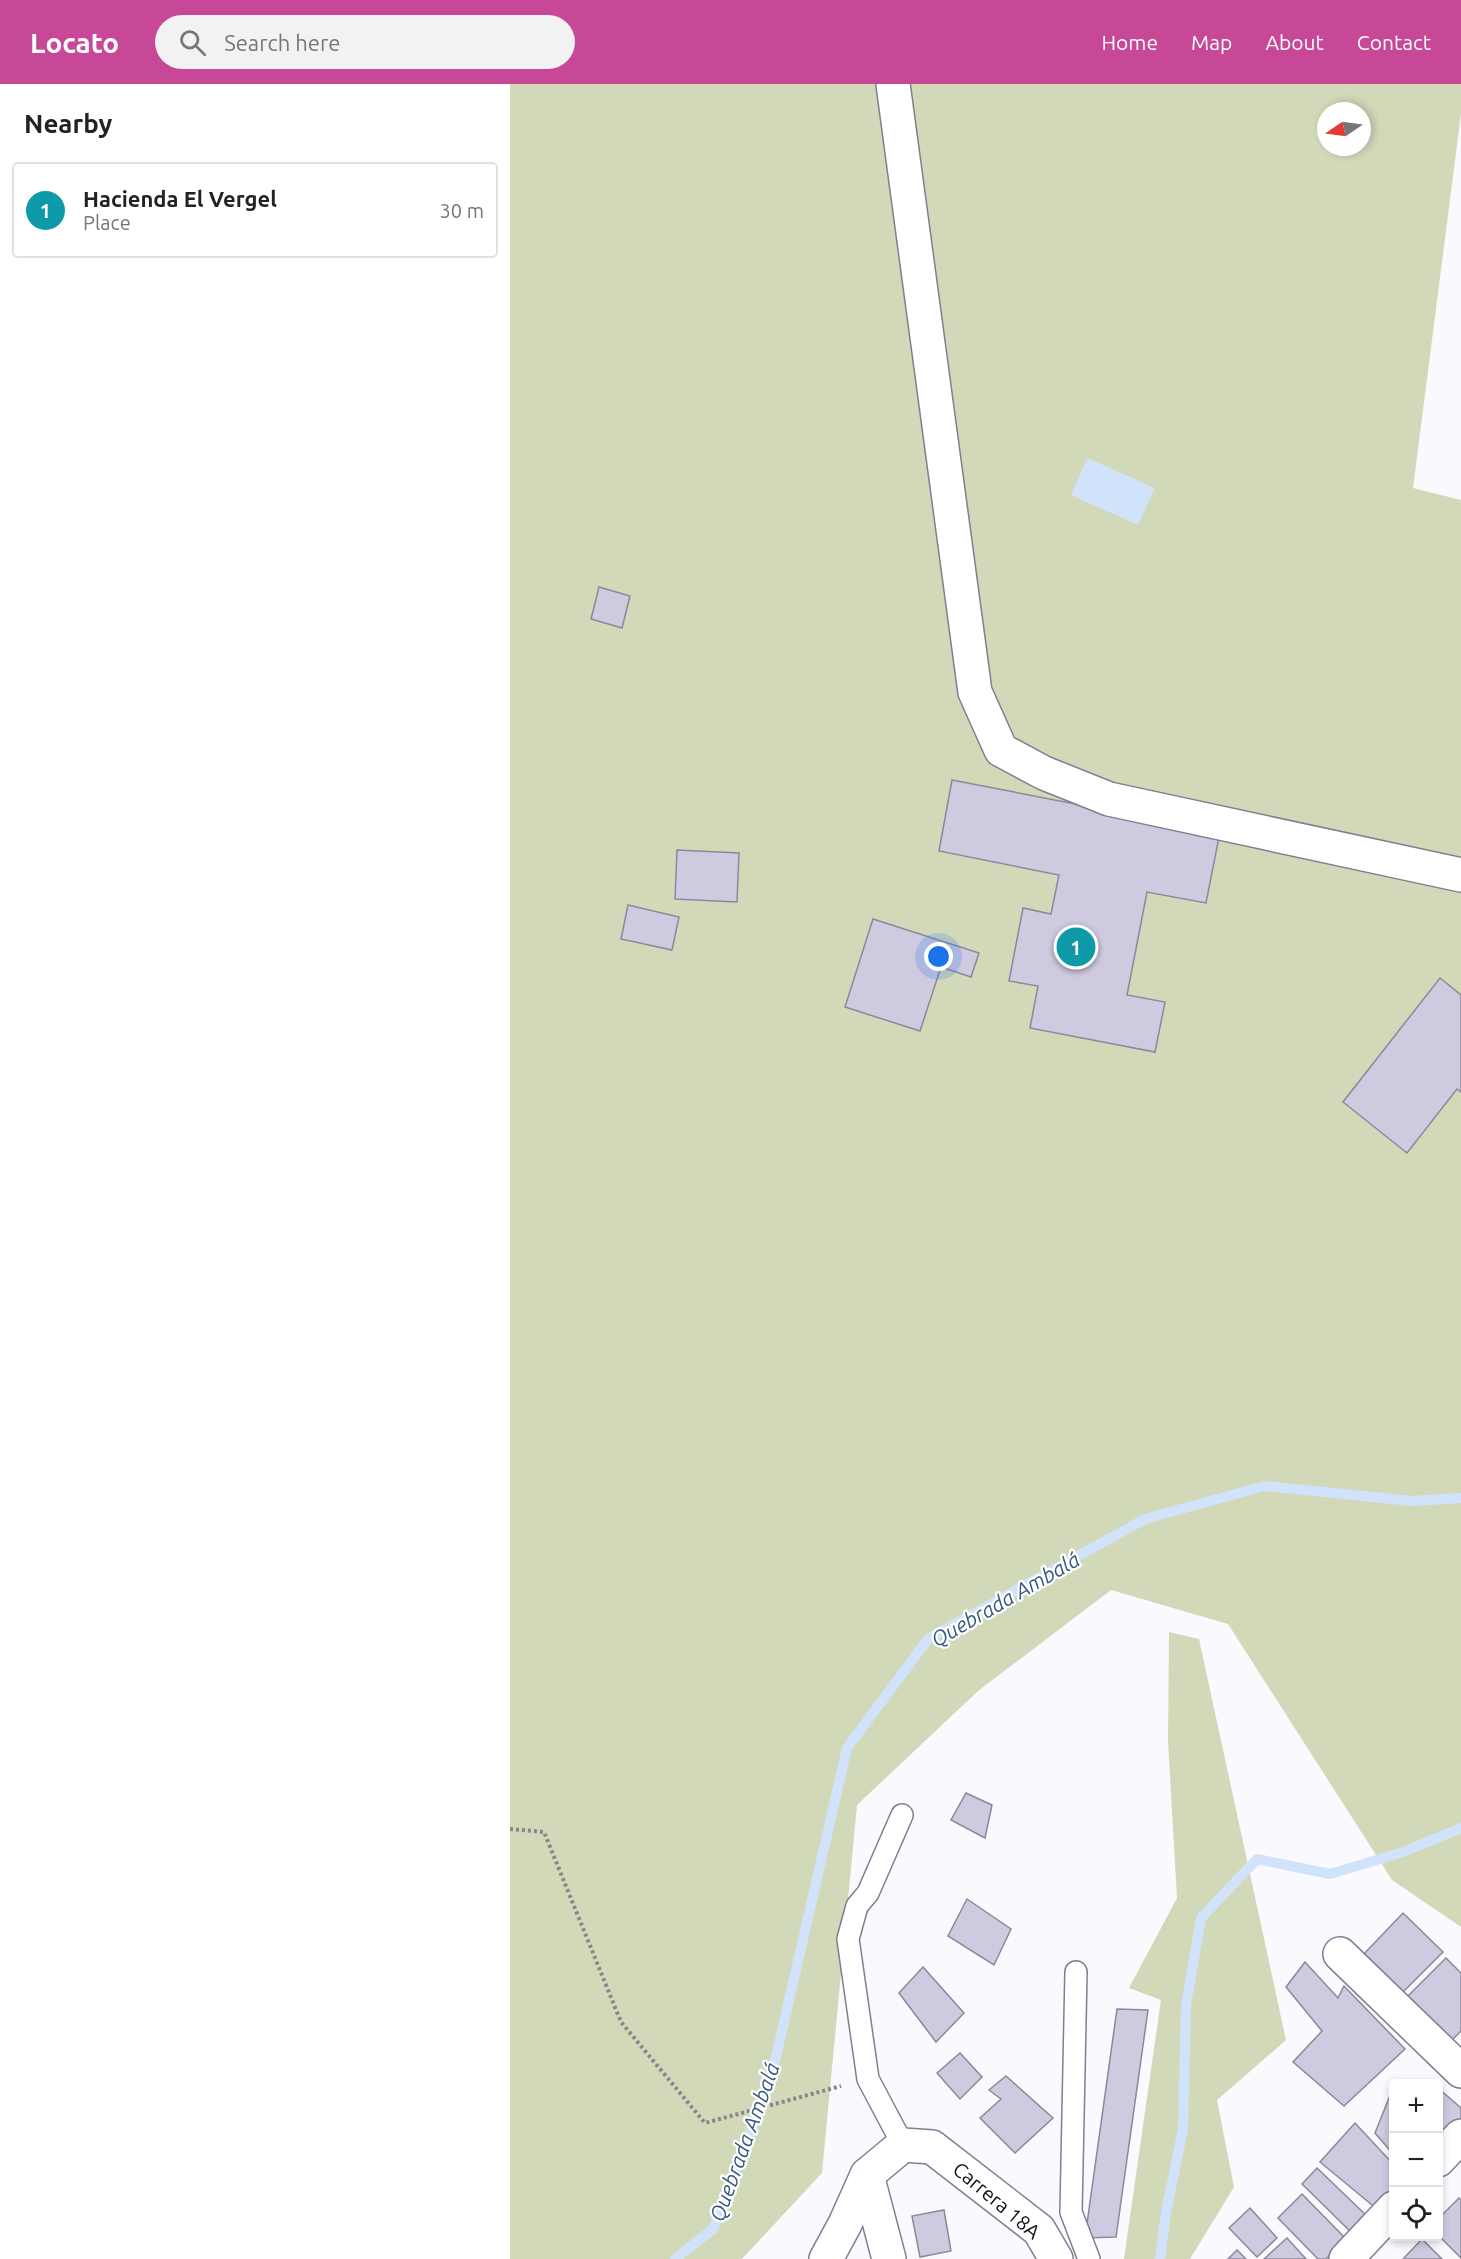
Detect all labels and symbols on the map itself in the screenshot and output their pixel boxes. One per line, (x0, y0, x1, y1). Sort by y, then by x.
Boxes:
north arrow (1317, 102, 1371, 156)
pin: 1 (1056, 924, 1096, 970)
your location (924, 942, 953, 971)
water label: Quebrada Ambalá (927, 1547, 1084, 1652)
water label: Quebrada Ambalá (704, 2059, 785, 2225)
street label: Carrera 18A (949, 2157, 1045, 2243)

